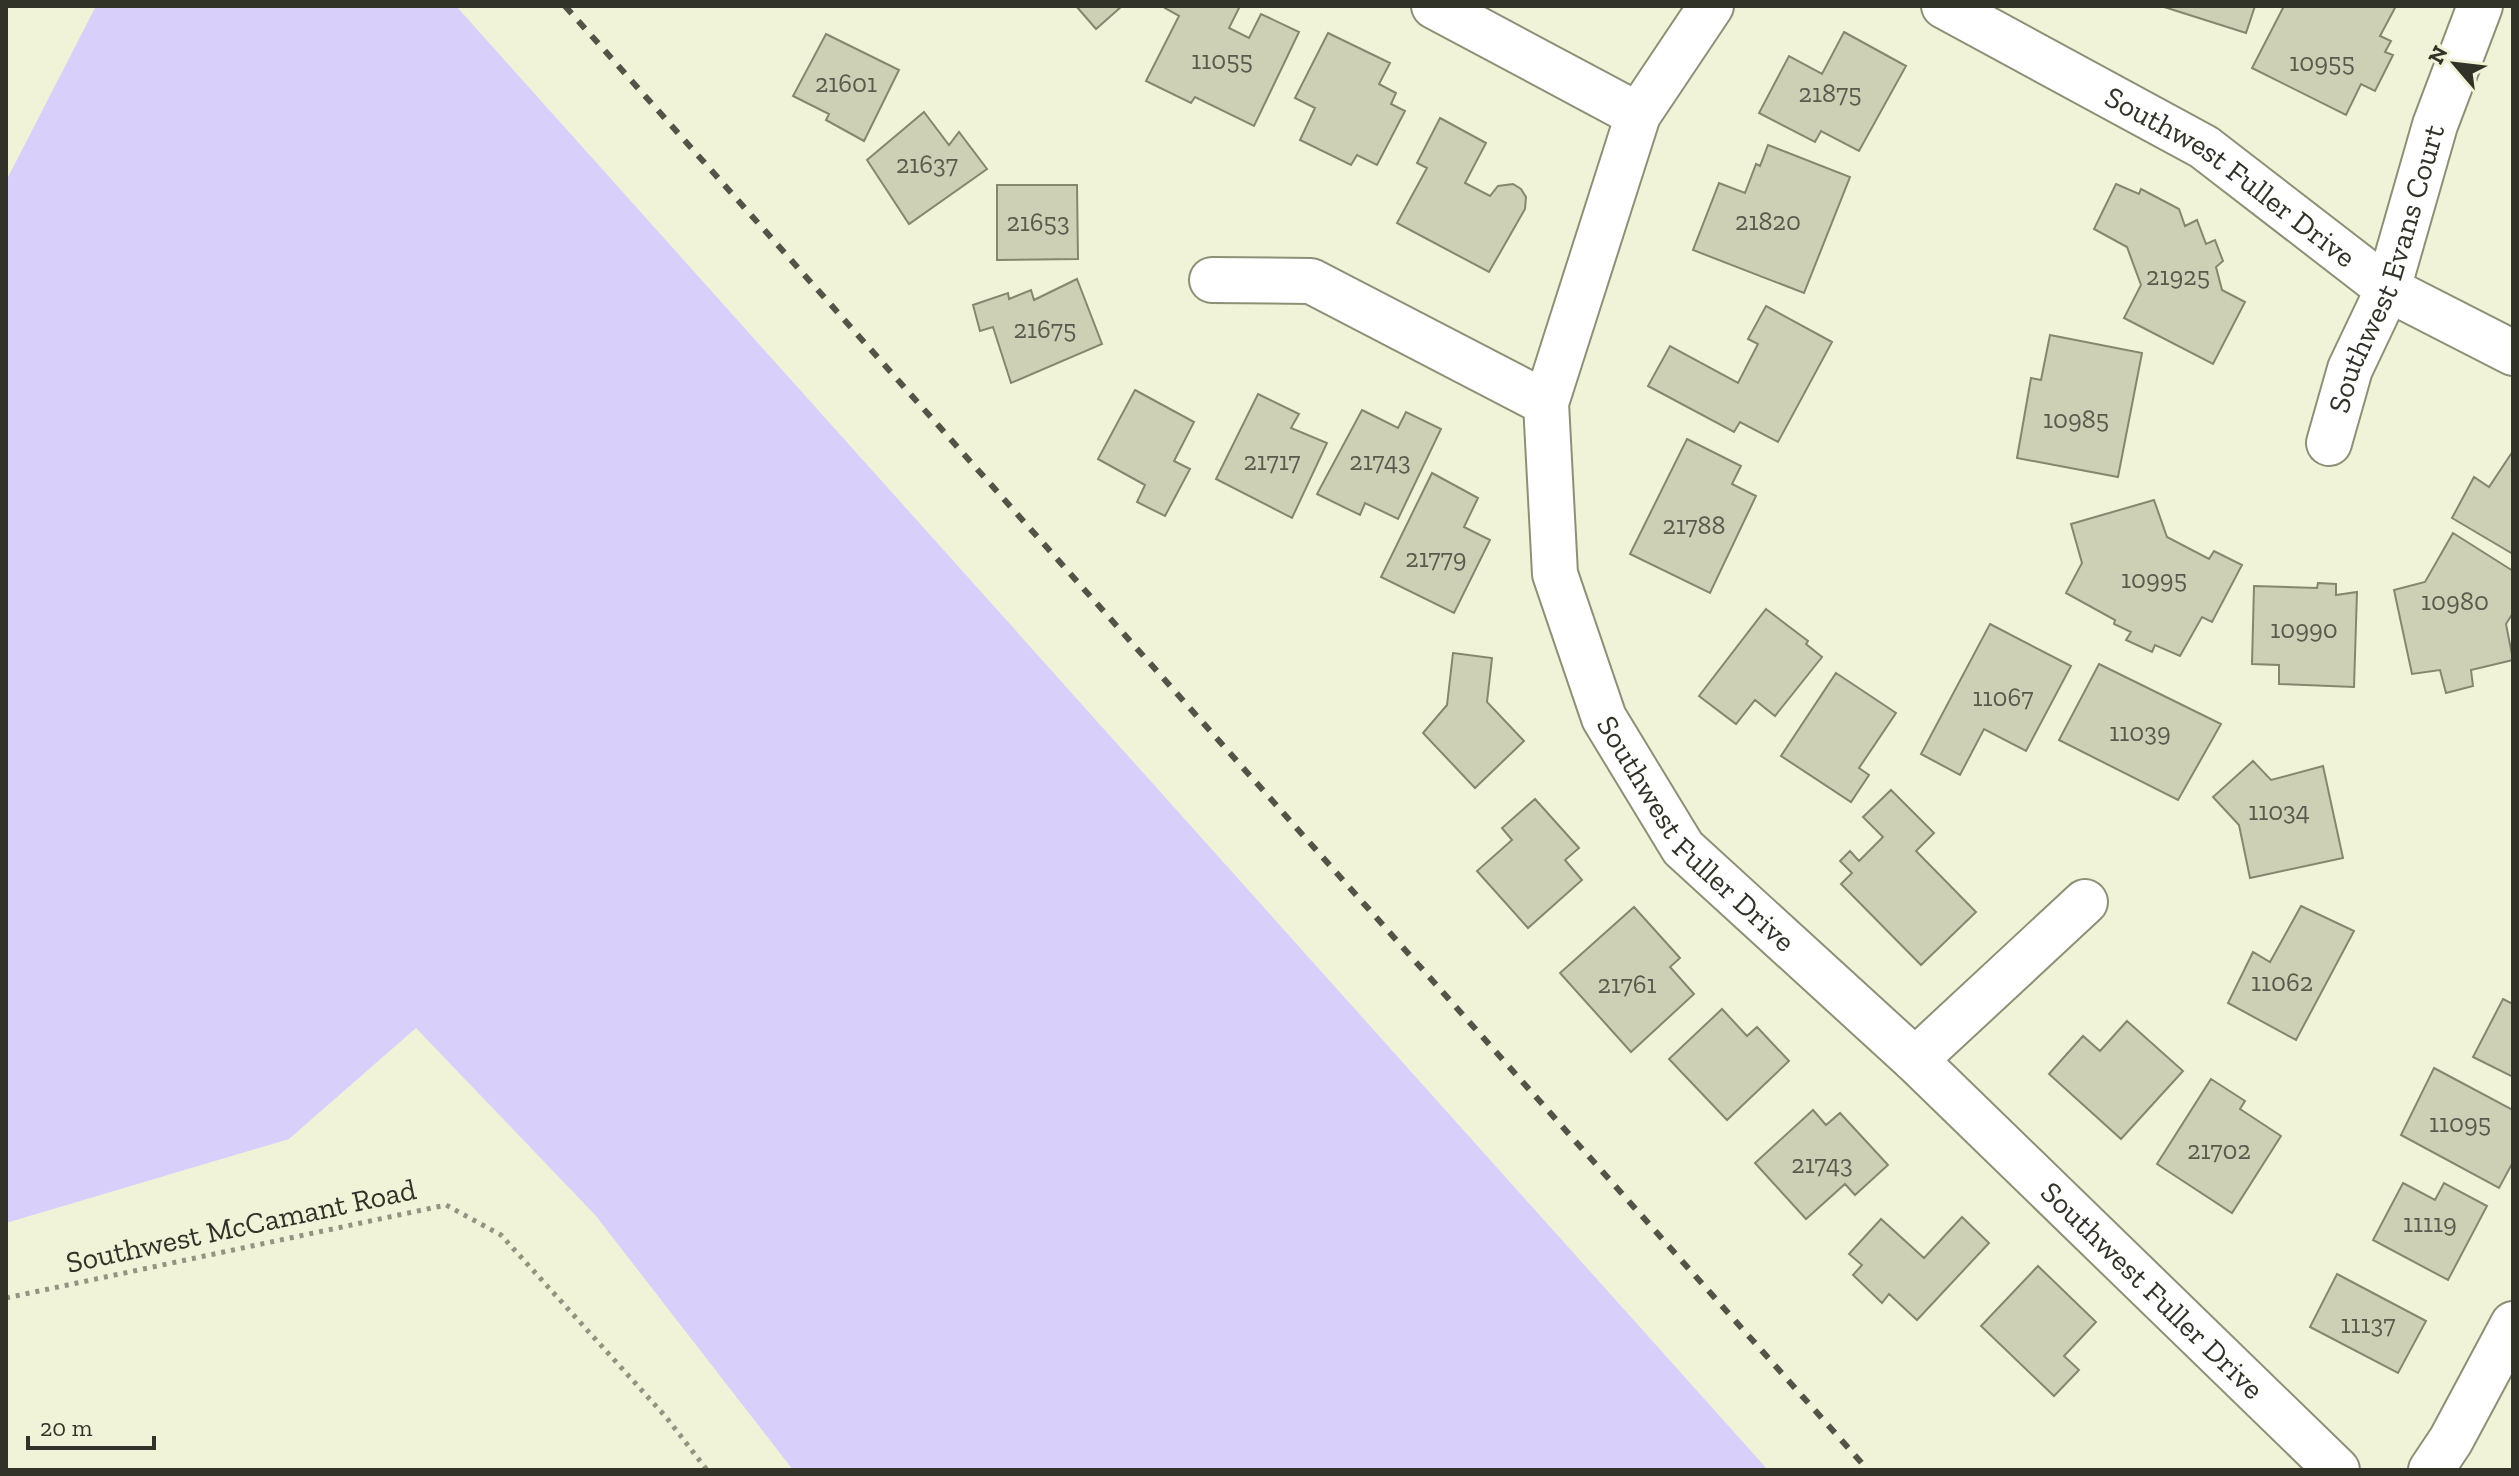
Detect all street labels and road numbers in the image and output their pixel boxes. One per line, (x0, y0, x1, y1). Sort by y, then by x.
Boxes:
street label: Southwest Fuller Drive (2099, 79, 2363, 275)
street label: Southwest Evans Court (2320, 120, 2452, 417)
street label: Southwest Fuller Drive (1589, 709, 1802, 959)
street label: Southwest McCamant Road (63, 1171, 420, 1281)
street label: Southwest Fuller Drive (2033, 1174, 2271, 1407)

